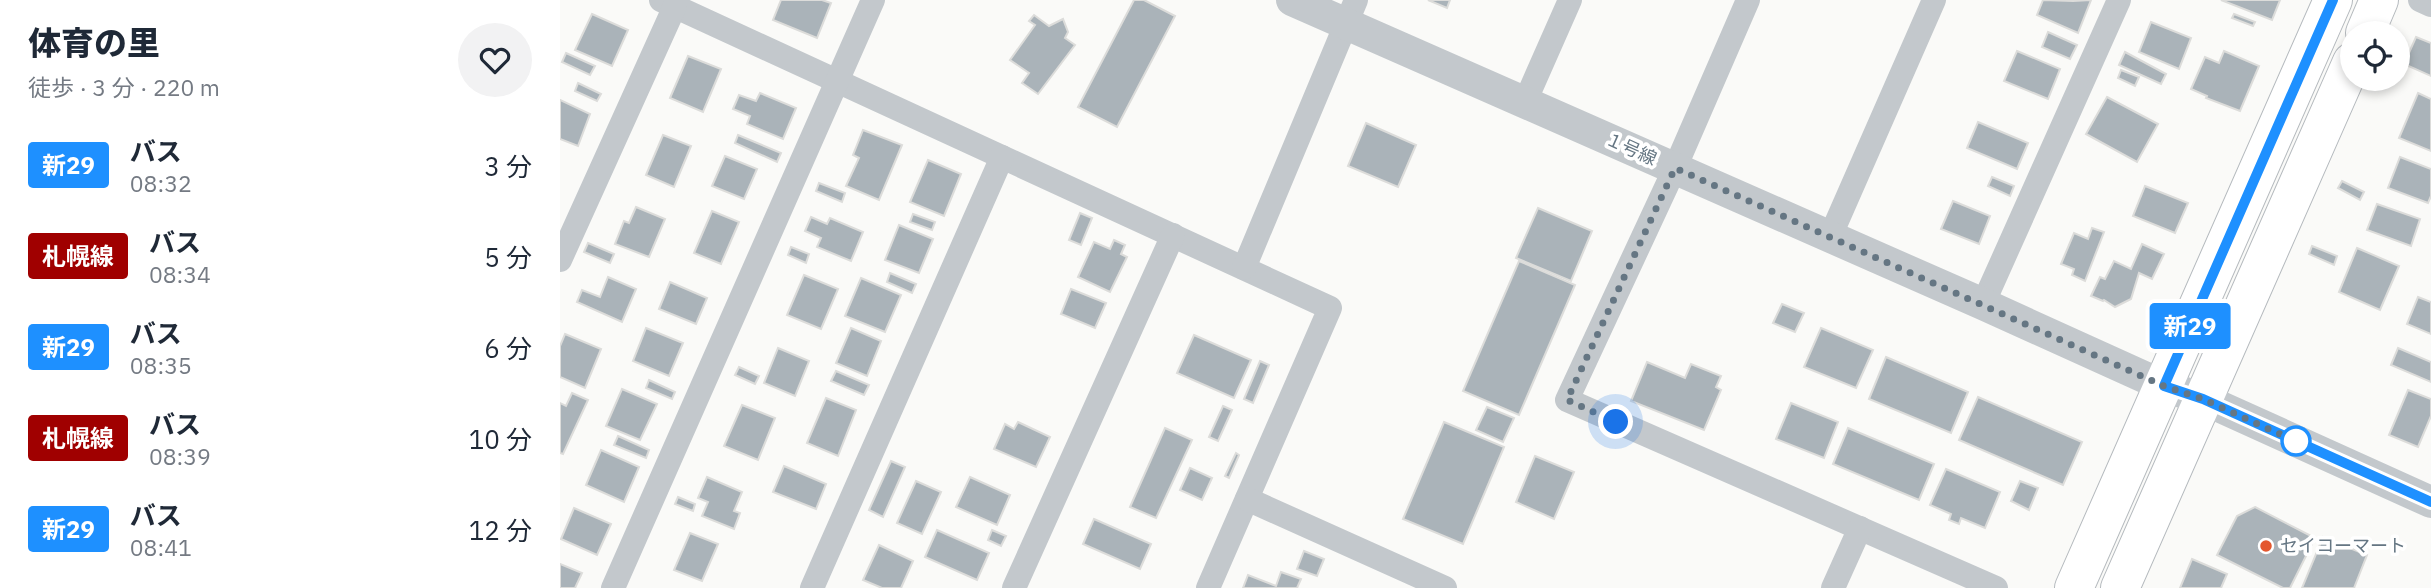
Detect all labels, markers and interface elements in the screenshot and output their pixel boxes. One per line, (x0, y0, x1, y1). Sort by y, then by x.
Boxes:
text: 体育の里 (28, 21, 160, 64)
map controls (2340, 21, 2410, 91)
button: locate (2340, 21, 2410, 91)
button: heart (458, 23, 532, 97)
text: 徒歩 · 3 分 · 220 m (28, 72, 220, 102)
street label: １号線 (1602, 127, 1661, 170)
text: バス (130, 134, 182, 168)
text: 新29 (42, 149, 95, 181)
text: 3 分 (484, 149, 532, 183)
text: 08:32 (130, 168, 192, 198)
text: バス (149, 225, 201, 259)
text: 札幌線 (42, 240, 114, 272)
text: 5 分 (484, 240, 532, 274)
text: 08:34 (149, 259, 211, 289)
line badge: 新29 (2150, 303, 2230, 349)
text: 新29 (2164, 310, 2216, 342)
text: バス (130, 316, 182, 350)
text: 新29 (42, 331, 95, 363)
text: 6 分 (484, 331, 532, 365)
text: 08:35 (130, 350, 192, 380)
your location (1598, 404, 1633, 439)
text: バス (149, 407, 201, 441)
text: 札幌線 (42, 422, 114, 454)
text: 10 分 (469, 422, 532, 456)
unlabelled marker (2281, 426, 2311, 456)
text: 08:39 (149, 441, 211, 471)
text: バス (130, 498, 182, 532)
text: 新29 (42, 513, 95, 545)
text: 12 分 (469, 513, 532, 547)
text: 08:41 (130, 532, 192, 562)
place label: セイコーマート (2280, 534, 2406, 557)
marker: セイコーマート (2258, 538, 2274, 554)

